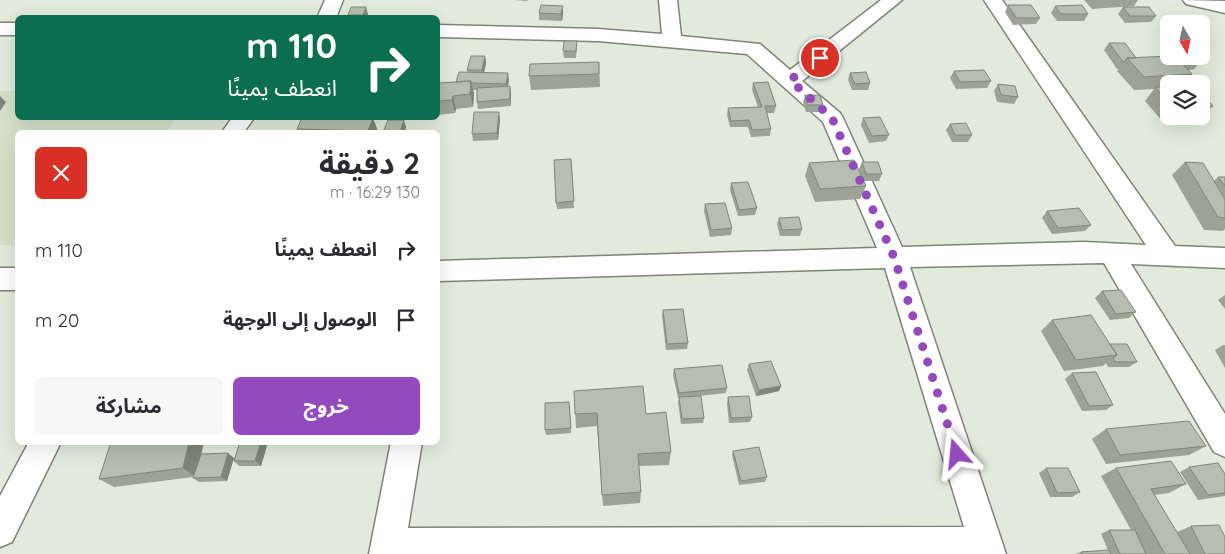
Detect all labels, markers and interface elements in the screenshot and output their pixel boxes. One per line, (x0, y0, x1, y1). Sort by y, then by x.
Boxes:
north arrow (1160, 15, 1210, 65)
map controls (1160, 15, 1210, 125)
text: 110 m (246, 23, 337, 67)
icon: right (355, 35, 420, 100)
pin (799, 37, 841, 79)
icon: arrive (806, 44, 834, 72)
text: انعطف يمينًا (227, 74, 337, 102)
button: layers (1160, 75, 1210, 125)
text: 2 دقيقة (319, 144, 420, 182)
button: close (35, 147, 87, 199)
text: 130 m · 16:29 (330, 182, 420, 202)
icon: right (392, 236, 420, 264)
text: انعطف يمينًا (275, 237, 377, 261)
text: 110 m (35, 238, 83, 262)
icon: arrive (392, 306, 420, 334)
text: الوصول إلى الوجهة (223, 307, 377, 331)
text: 20 m (35, 308, 79, 332)
button: مشاركة (35, 377, 223, 435)
button: خروج (233, 377, 420, 435)
position arrow (930, 427, 982, 479)

